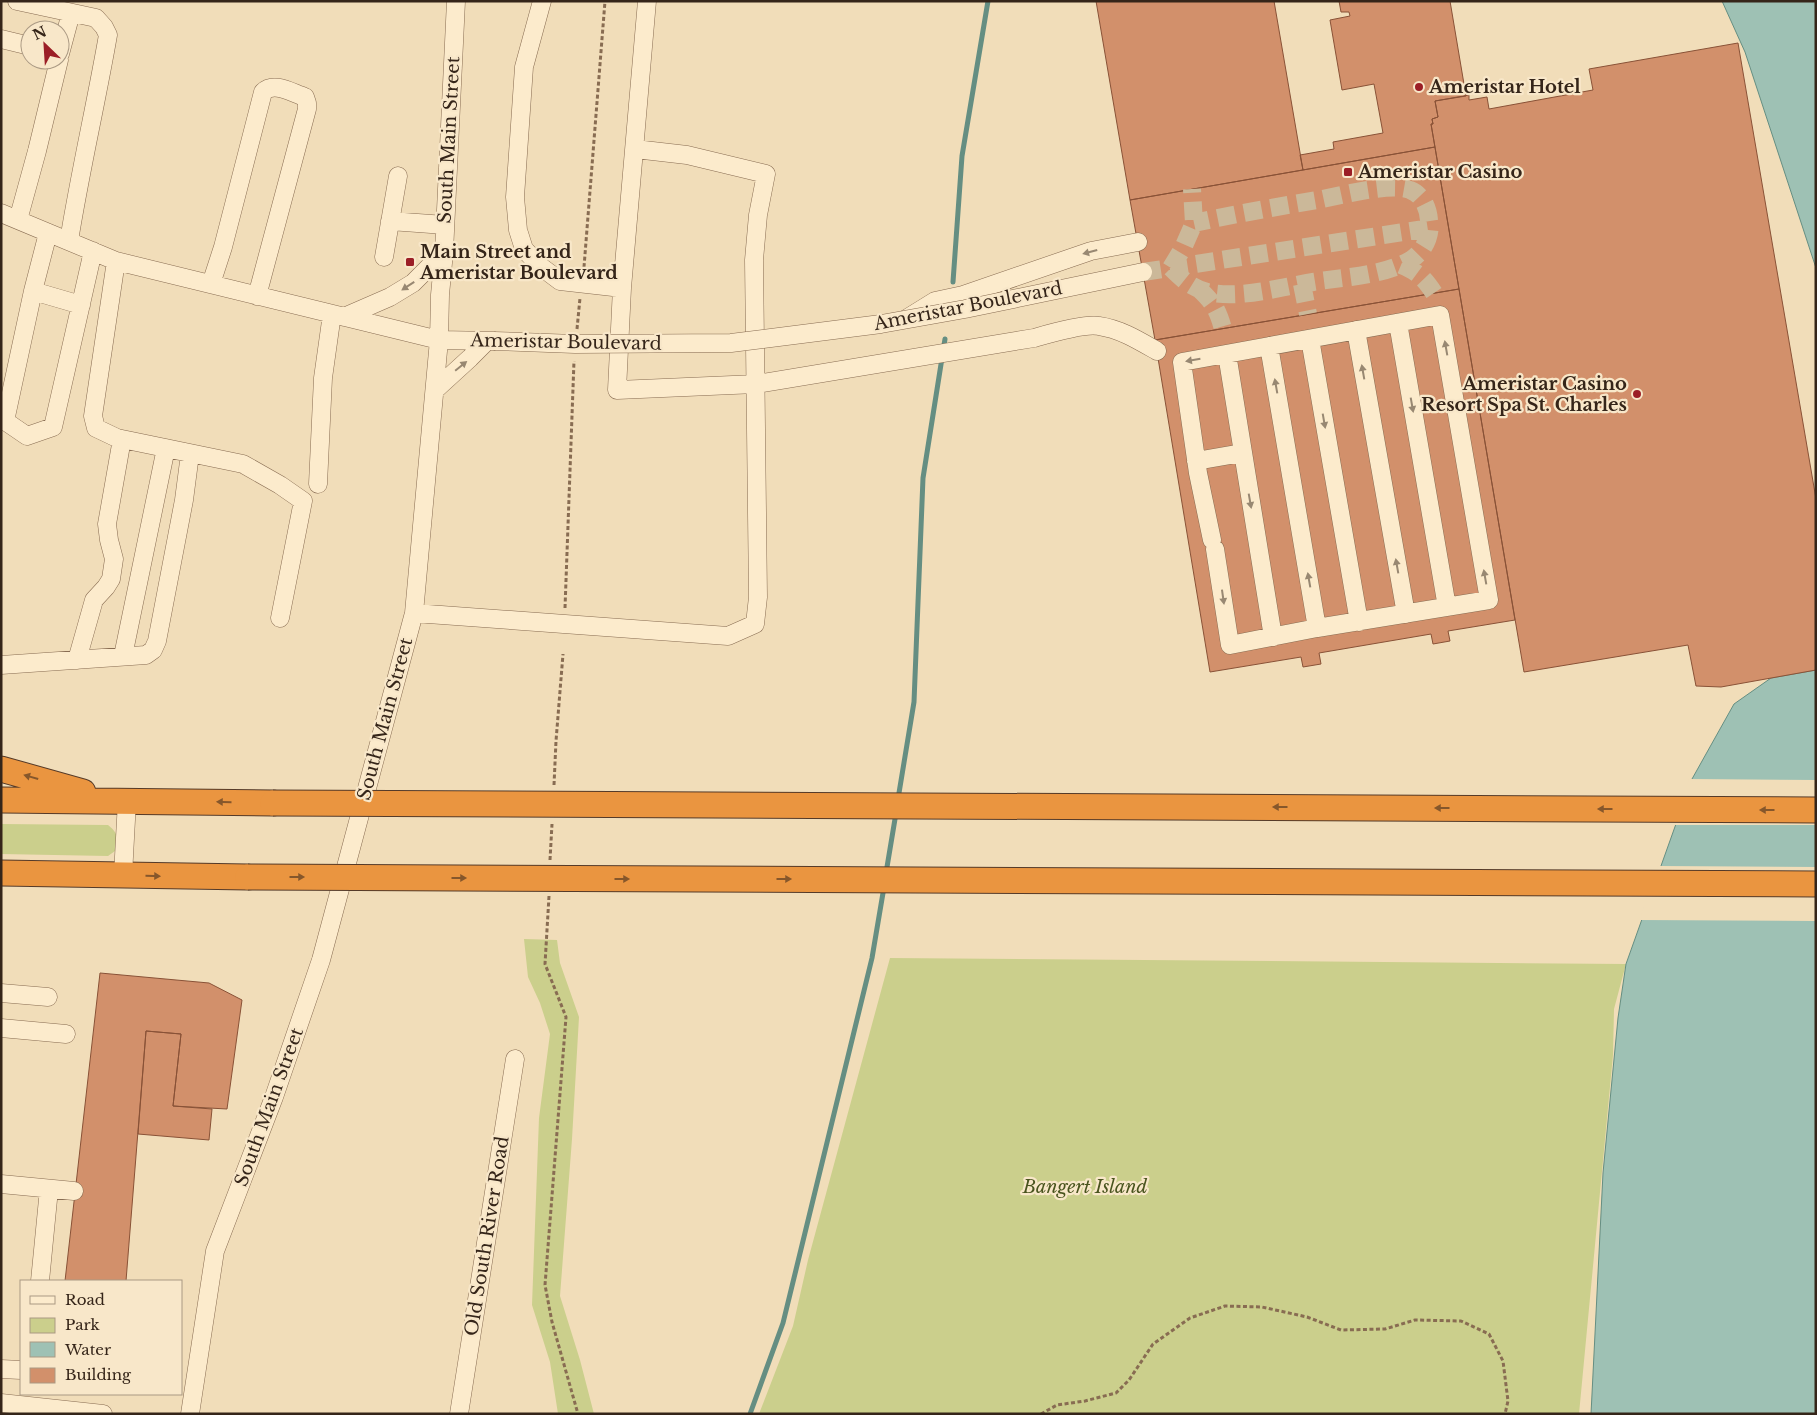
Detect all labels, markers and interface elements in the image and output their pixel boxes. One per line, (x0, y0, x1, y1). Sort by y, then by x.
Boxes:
north arrow (20, 20, 70, 70)
text: N (30, 22, 49, 44)
street label: South Main Street (434, 56, 464, 224)
place label: Ameristar Hotel (1428, 76, 1581, 98)
marker: Ameristar Hotel (1413, 81, 1425, 93)
place label: Ameristar Casino (1357, 161, 1523, 183)
marker: Ameristar Casino (1342, 166, 1354, 178)
place label: Main Street and Ameristar Boulevard (419, 241, 618, 284)
one-way arrow (1083, 248, 1098, 256)
marker: Main Street and Ameristar Boulevard (404, 256, 416, 268)
street label: Ameristar Boulevard (871, 277, 1064, 335)
one-way arrow (401, 281, 415, 290)
street label: Ameristar Boulevard (469, 329, 662, 355)
one-way arrow (1442, 339, 1450, 355)
one-way arrow (1185, 356, 1201, 364)
one-way arrow (454, 360, 467, 371)
one-way arrow (1358, 364, 1366, 380)
place label: Ameristar Casino Resort Spa St. Charles (1421, 373, 1627, 416)
one-way arrow (1271, 377, 1279, 393)
marker: Ameristar Casino Resort Spa St. Charles (1631, 388, 1643, 400)
one-way arrow (1408, 398, 1416, 414)
one-way arrow (1321, 414, 1329, 430)
one-way arrow (1247, 493, 1255, 509)
one-way arrow (1393, 558, 1401, 574)
one-way arrow (1481, 569, 1489, 585)
one-way arrow (1304, 572, 1312, 588)
one-way arrow (1219, 589, 1227, 605)
street label: South Main Street (353, 635, 417, 803)
one-way arrow (23, 773, 38, 781)
one-way arrow (216, 798, 232, 806)
one-way arrow (1271, 803, 1287, 811)
one-way arrow (1434, 804, 1450, 812)
one-way arrow (1596, 805, 1612, 813)
one-way arrow (1759, 806, 1775, 814)
one-way arrow (146, 872, 162, 880)
one-way arrow (289, 873, 305, 881)
one-way arrow (452, 874, 468, 882)
one-way arrow (614, 875, 630, 883)
one-way arrow (777, 875, 793, 883)
street label: South Main Street (230, 1024, 308, 1189)
street label: Old South River Road (460, 1134, 514, 1338)
park label: Bangert Island (1022, 1176, 1147, 1198)
legend (20, 1280, 182, 1395)
text: Road (65, 1290, 105, 1309)
text: Park (65, 1315, 101, 1334)
text: Water (64, 1340, 112, 1359)
text: Building (65, 1365, 132, 1384)

